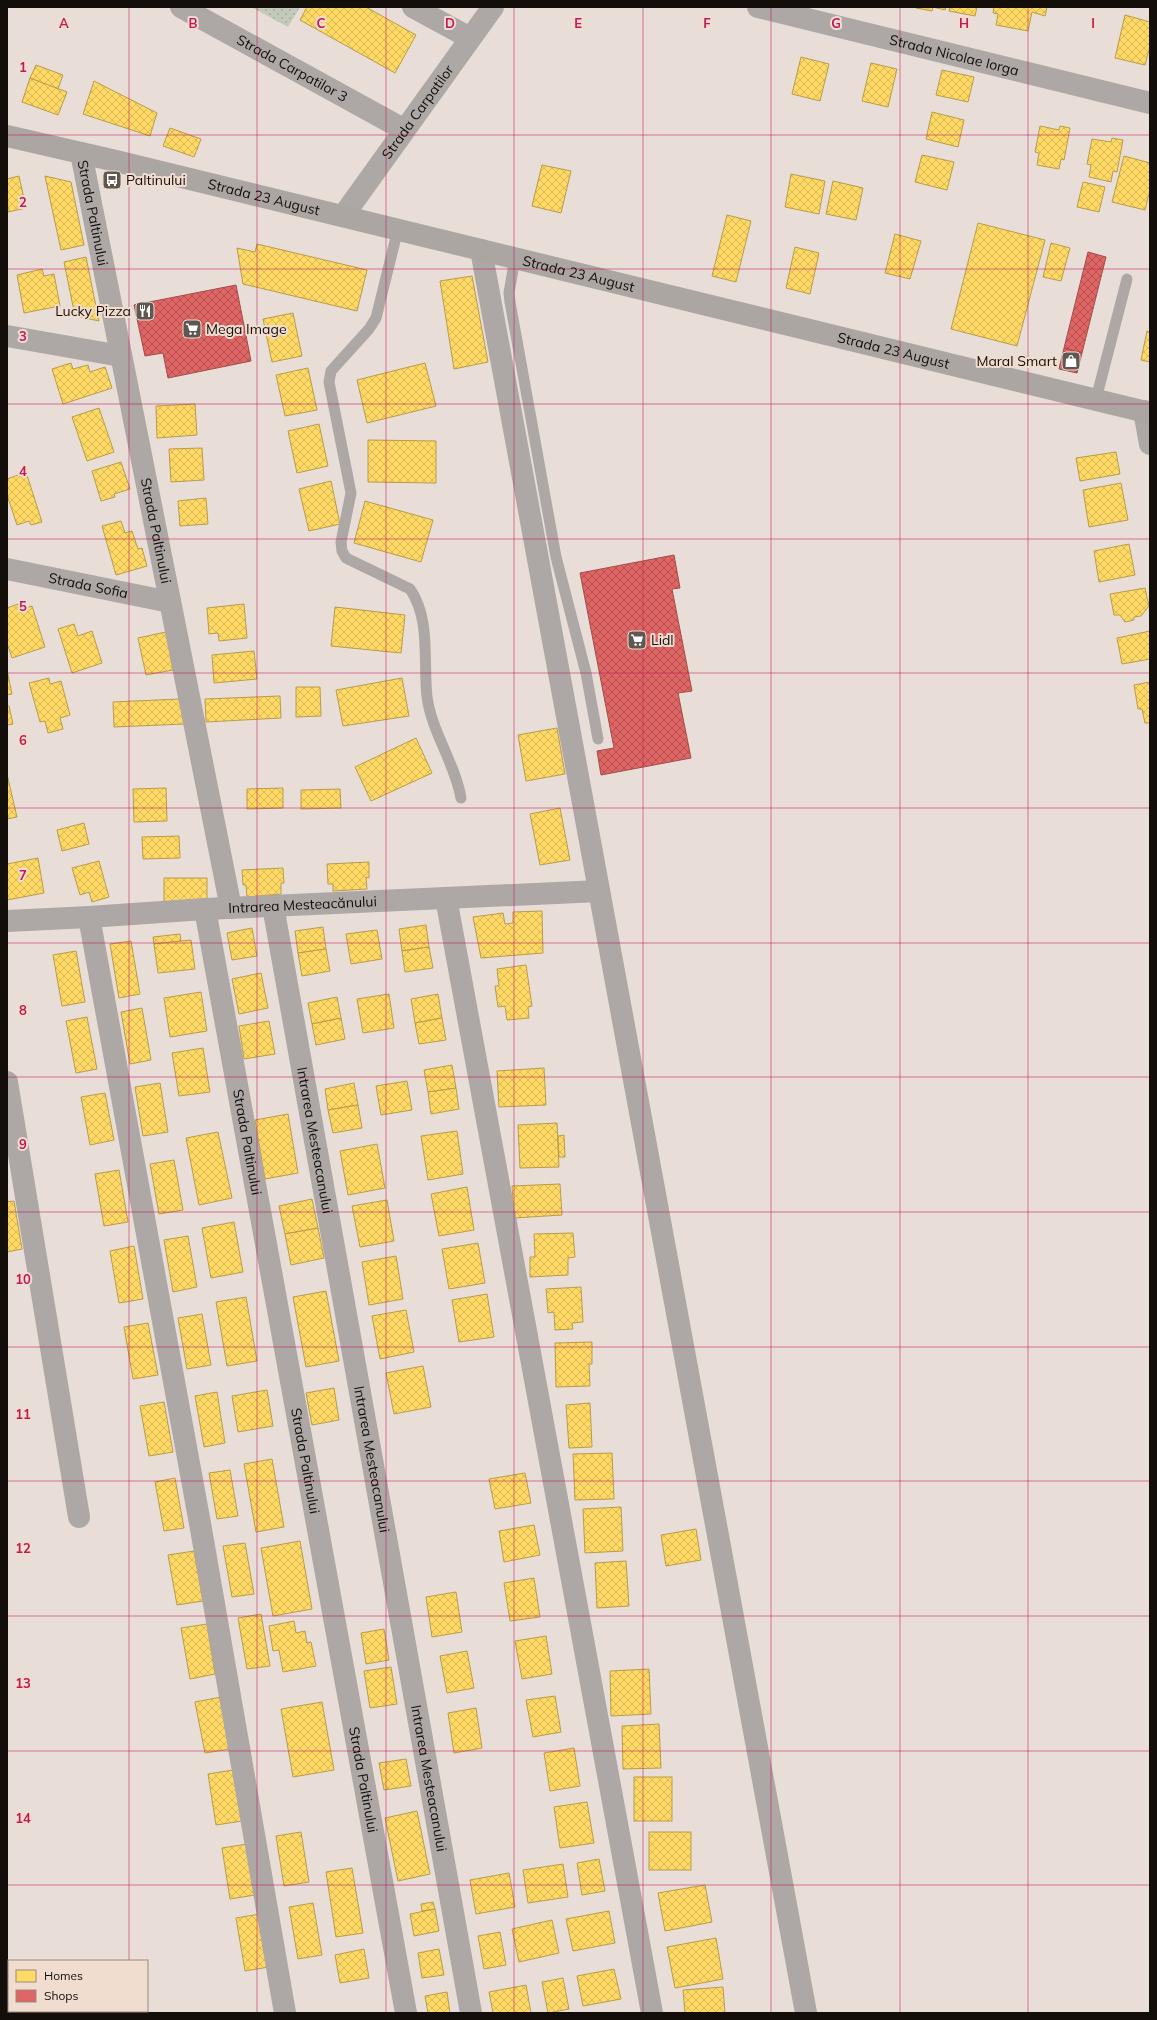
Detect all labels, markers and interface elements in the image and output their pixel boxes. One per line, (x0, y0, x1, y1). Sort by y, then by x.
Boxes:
text: A (59, 15, 69, 31)
text: B (189, 15, 198, 31)
text: C (317, 15, 326, 31)
text: D (445, 15, 455, 31)
text: E (574, 15, 582, 31)
text: F (703, 15, 711, 31)
text: G (831, 15, 841, 31)
text: H (959, 15, 969, 31)
text: I (1091, 15, 1095, 31)
street label: Strada Carpatilor 3 (234, 30, 351, 106)
street label: Strada Nicolae Iorga (888, 31, 1021, 80)
text: 1 (19, 59, 27, 75)
street label: Strada Carpatilor (378, 61, 458, 163)
street label: Strada Paltinului (74, 158, 112, 267)
bus stop icon: Paltinului (101, 169, 123, 191)
place label: Paltinului (126, 171, 186, 189)
street label: Strada 23 August (206, 175, 322, 219)
text: 2 (19, 194, 27, 210)
street label: Strada 23 August (521, 251, 637, 296)
restaurant icon: Lucky Pizza (134, 300, 156, 322)
place label: Lucky Pizza (55, 302, 131, 320)
supermarket icon: Mega Image (181, 318, 203, 340)
place label: Mega Image (206, 320, 287, 338)
text: 3 (19, 328, 27, 344)
street label: Strada 23 August (836, 328, 951, 373)
shop icon: Maral Smart (1060, 350, 1082, 372)
place label: Maral Smart (976, 352, 1057, 370)
text: 4 (19, 463, 27, 479)
street label: Strada Paltinului (137, 476, 175, 585)
street label: Strada Sofia (47, 569, 130, 602)
text: 5 (19, 598, 27, 614)
supermarket icon: Lidl (626, 629, 648, 651)
place label: Lidl (651, 631, 674, 649)
text: 6 (19, 732, 27, 748)
text: 7 (19, 867, 27, 883)
street label: Intrarea Mesteacănului (228, 892, 377, 917)
text: 8 (19, 1002, 27, 1018)
street label: Intrarea Mesteacanului (293, 1066, 337, 1215)
street label: Strada Paltinului (229, 1088, 266, 1197)
text: 9 (19, 1136, 27, 1152)
text: 10 (15, 1271, 31, 1287)
street label: Intrarea Mesteacanului (350, 1384, 394, 1534)
text: 11 (15, 1406, 31, 1422)
street label: Strada Paltinului (287, 1407, 324, 1515)
text: 12 (15, 1540, 31, 1556)
text: 13 (15, 1675, 31, 1691)
street label: Intrarea Mesteacanului (407, 1703, 451, 1853)
street label: Strada Paltinului (345, 1725, 382, 1834)
text: 14 (15, 1810, 31, 1826)
legend (8, 1960, 148, 2012)
text: Homes (44, 1968, 83, 1983)
text: Shops (44, 1988, 79, 2003)

